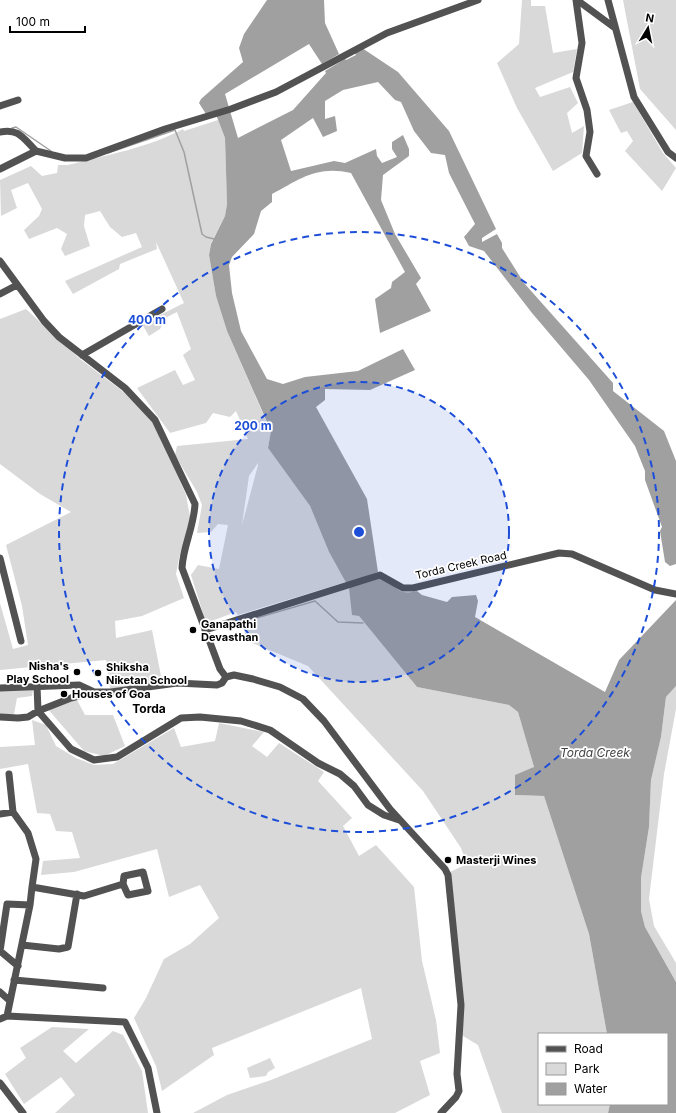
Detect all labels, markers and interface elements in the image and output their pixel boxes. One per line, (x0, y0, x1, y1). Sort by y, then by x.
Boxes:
scale bar (10, 8, 85, 34)
north arrow (628, 8, 668, 48)
text: N (644, 11, 655, 26)
text: 100 m (16, 14, 50, 29)
text: 400 m (128, 312, 166, 327)
text: 200 m (234, 418, 272, 433)
centre of rings (352, 525, 366, 539)
street label: Torda Creek Road (414, 548, 508, 582)
place label: Ganapathi Devasthan (201, 617, 259, 644)
marker: Ganapathi Devasthan (188, 625, 198, 635)
place label: Nisha's Play School (6, 659, 69, 686)
place label: Shiksha Niketan School (106, 660, 187, 687)
marker: Nisha's Play School (72, 667, 82, 677)
marker: Shiksha Niketan School (93, 668, 103, 678)
place label: Houses of Goa (72, 687, 151, 701)
marker: Houses of Goa (59, 689, 69, 699)
district label: Torda (132, 701, 166, 716)
water label: Torda Creek (560, 745, 630, 760)
place label: Masterji Wines (456, 853, 536, 867)
marker: Masterji Wines (443, 855, 453, 865)
legend (538, 1033, 668, 1105)
text: Road (574, 1041, 603, 1056)
text: Park (574, 1061, 600, 1076)
text: Water (574, 1081, 608, 1096)

